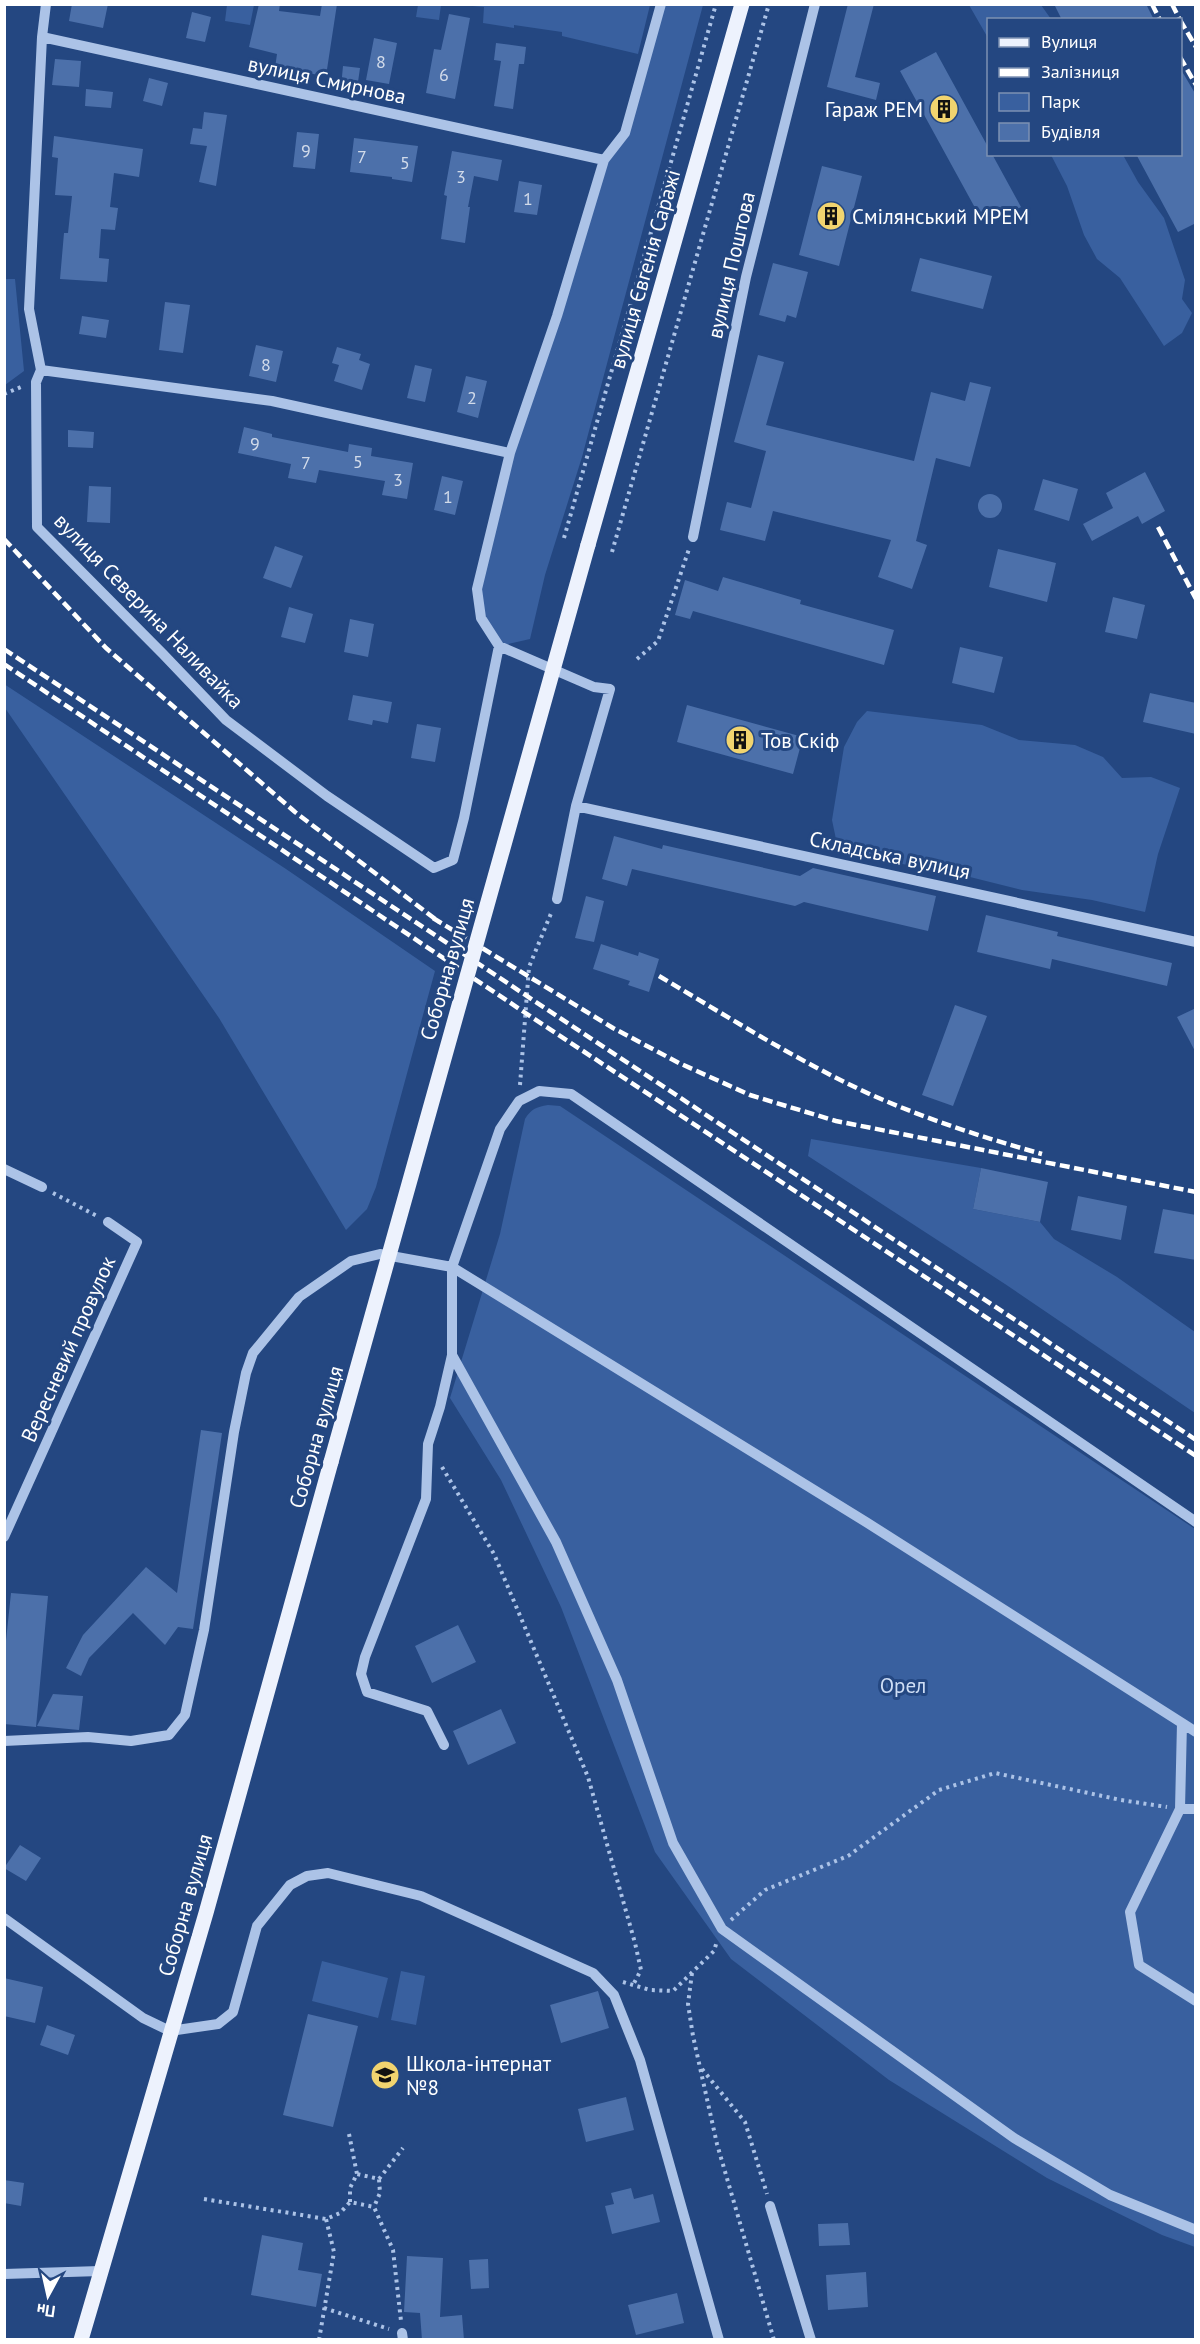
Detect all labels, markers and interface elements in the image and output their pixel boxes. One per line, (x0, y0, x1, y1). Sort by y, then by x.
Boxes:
legend (987, 18, 1182, 156)
text: Вулиця (1041, 30, 1097, 53)
street label: вулиця Смирнова (245, 50, 409, 110)
house number: 8 (376, 50, 386, 73)
text: Залізниця (1041, 60, 1119, 83)
house number: 6 (439, 63, 449, 86)
text: Парк (1041, 90, 1081, 113)
building icon: Гараж РЕМ (928, 93, 960, 125)
place label: Гараж РЕМ (825, 96, 923, 123)
text: Будівля (1041, 120, 1100, 143)
house number: 9 (301, 139, 311, 162)
house number: 7 (357, 145, 367, 168)
house number: 5 (400, 151, 410, 174)
house number: 3 (456, 165, 466, 188)
street label: вулиця Євгенія Саражі (604, 166, 686, 372)
house number: 1 (523, 187, 533, 210)
street label: вулиця Поштова (701, 189, 761, 341)
building icon: Смілянський МРЕМ (815, 200, 847, 232)
place label: Смілянський МРЕМ (852, 203, 1029, 230)
house number: 8 (261, 353, 271, 376)
house number: 2 (467, 386, 477, 409)
house number: 9 (250, 432, 260, 455)
house number: 5 (353, 450, 363, 473)
house number: 7 (301, 451, 311, 474)
house number: 3 (393, 468, 403, 491)
house number: 1 (443, 485, 453, 508)
street label: вулиця Северина Наливайка (48, 507, 250, 715)
building icon: Тов Скіф (724, 724, 756, 756)
place label: Тов Скіф (761, 727, 839, 754)
street label: Складська вулиця (807, 825, 973, 885)
street label: Соборна вулиця (414, 895, 480, 1043)
street label: Вересневий провулок (15, 1252, 121, 1446)
street label: Соборна вулиця (283, 1363, 349, 1511)
park label: Орел (880, 1672, 926, 1699)
street label: Соборна вулиця (152, 1831, 218, 1979)
place label: Школа-інтернат №8 (406, 2050, 552, 2101)
school or university icon: Школа-інтернат №8 (369, 2059, 401, 2091)
north arrow (18, 2266, 78, 2326)
text: Пн (35, 2300, 57, 2322)

